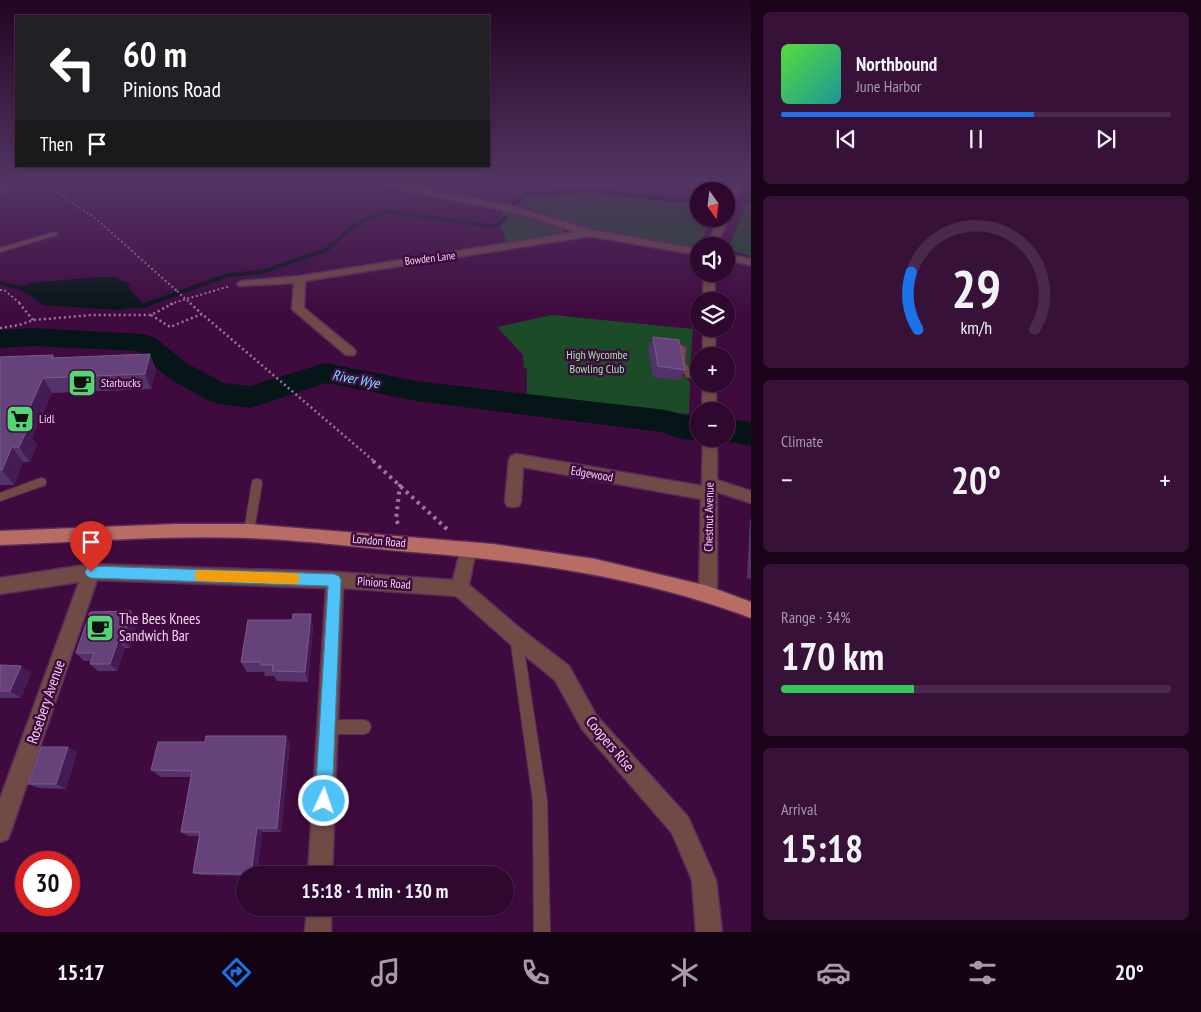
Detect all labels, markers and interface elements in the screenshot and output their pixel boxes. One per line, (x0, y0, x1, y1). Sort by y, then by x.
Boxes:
text: 60 m (123, 31, 187, 77)
icon: left (40, 35, 105, 100)
text: Northbound (856, 52, 937, 76)
text: Pinions Road (123, 75, 221, 103)
text: June Harbor (856, 76, 921, 96)
icon: previous (832, 125, 860, 153)
icon: pause (962, 125, 990, 153)
icon: next (1092, 125, 1120, 153)
icon: arrive (83, 130, 111, 158)
text: Then (40, 132, 73, 156)
north arrow (690, 182, 735, 228)
map controls (690, 182, 735, 447)
button: sound (690, 237, 735, 282)
street label: Bowden Lane (404, 248, 457, 268)
text: 29 (951, 255, 1001, 322)
button: layers (690, 292, 735, 337)
text: km/h (960, 316, 992, 339)
park label: High Wycombe Bowling Club (566, 347, 628, 376)
button: + (690, 347, 735, 392)
water label: River Wye (331, 366, 382, 393)
cafe icon: Starbucks (67, 368, 97, 398)
place label: Starbucks (101, 375, 141, 390)
button: − (690, 402, 735, 447)
supermarket icon: Lidl (5, 404, 35, 434)
place label: Lidl (39, 411, 55, 426)
text: Climate (781, 431, 823, 451)
text: 20° (951, 455, 1001, 504)
text: − (781, 461, 793, 498)
text: + (1159, 461, 1171, 498)
street label: Edgewood (570, 462, 615, 485)
street label: Chestnut Avenue (700, 482, 717, 552)
pin (70, 521, 112, 572)
icon: arrive (77, 528, 105, 556)
street label: London Road (352, 531, 406, 550)
street label: Pinions Road (357, 573, 411, 592)
text: Range · 34% (781, 607, 850, 627)
place label: The Bees Knees Sandwich Bar (119, 609, 200, 645)
cafe icon: The Bees Knees Sandwich Bar (85, 613, 115, 643)
text: 170 km (781, 631, 884, 680)
street label: Rosebery Avenue (22, 658, 69, 746)
street label: Coopers Rise (582, 712, 639, 775)
position arrow (297, 774, 349, 826)
text: Arrival (781, 799, 817, 819)
text: 15:18 (781, 823, 863, 872)
speed limit sign: 30 (15, 851, 80, 916)
text: 15:18 · 1 min · 130 m (302, 879, 448, 903)
icon: directions (219, 955, 254, 990)
icon: music (368, 955, 403, 990)
icon: phone (518, 955, 553, 990)
icon: climate (667, 955, 702, 990)
icon: car (816, 955, 851, 990)
icon: filters (965, 955, 1000, 990)
text: 15:17 (57, 958, 105, 986)
text: 20° (1115, 958, 1144, 986)

